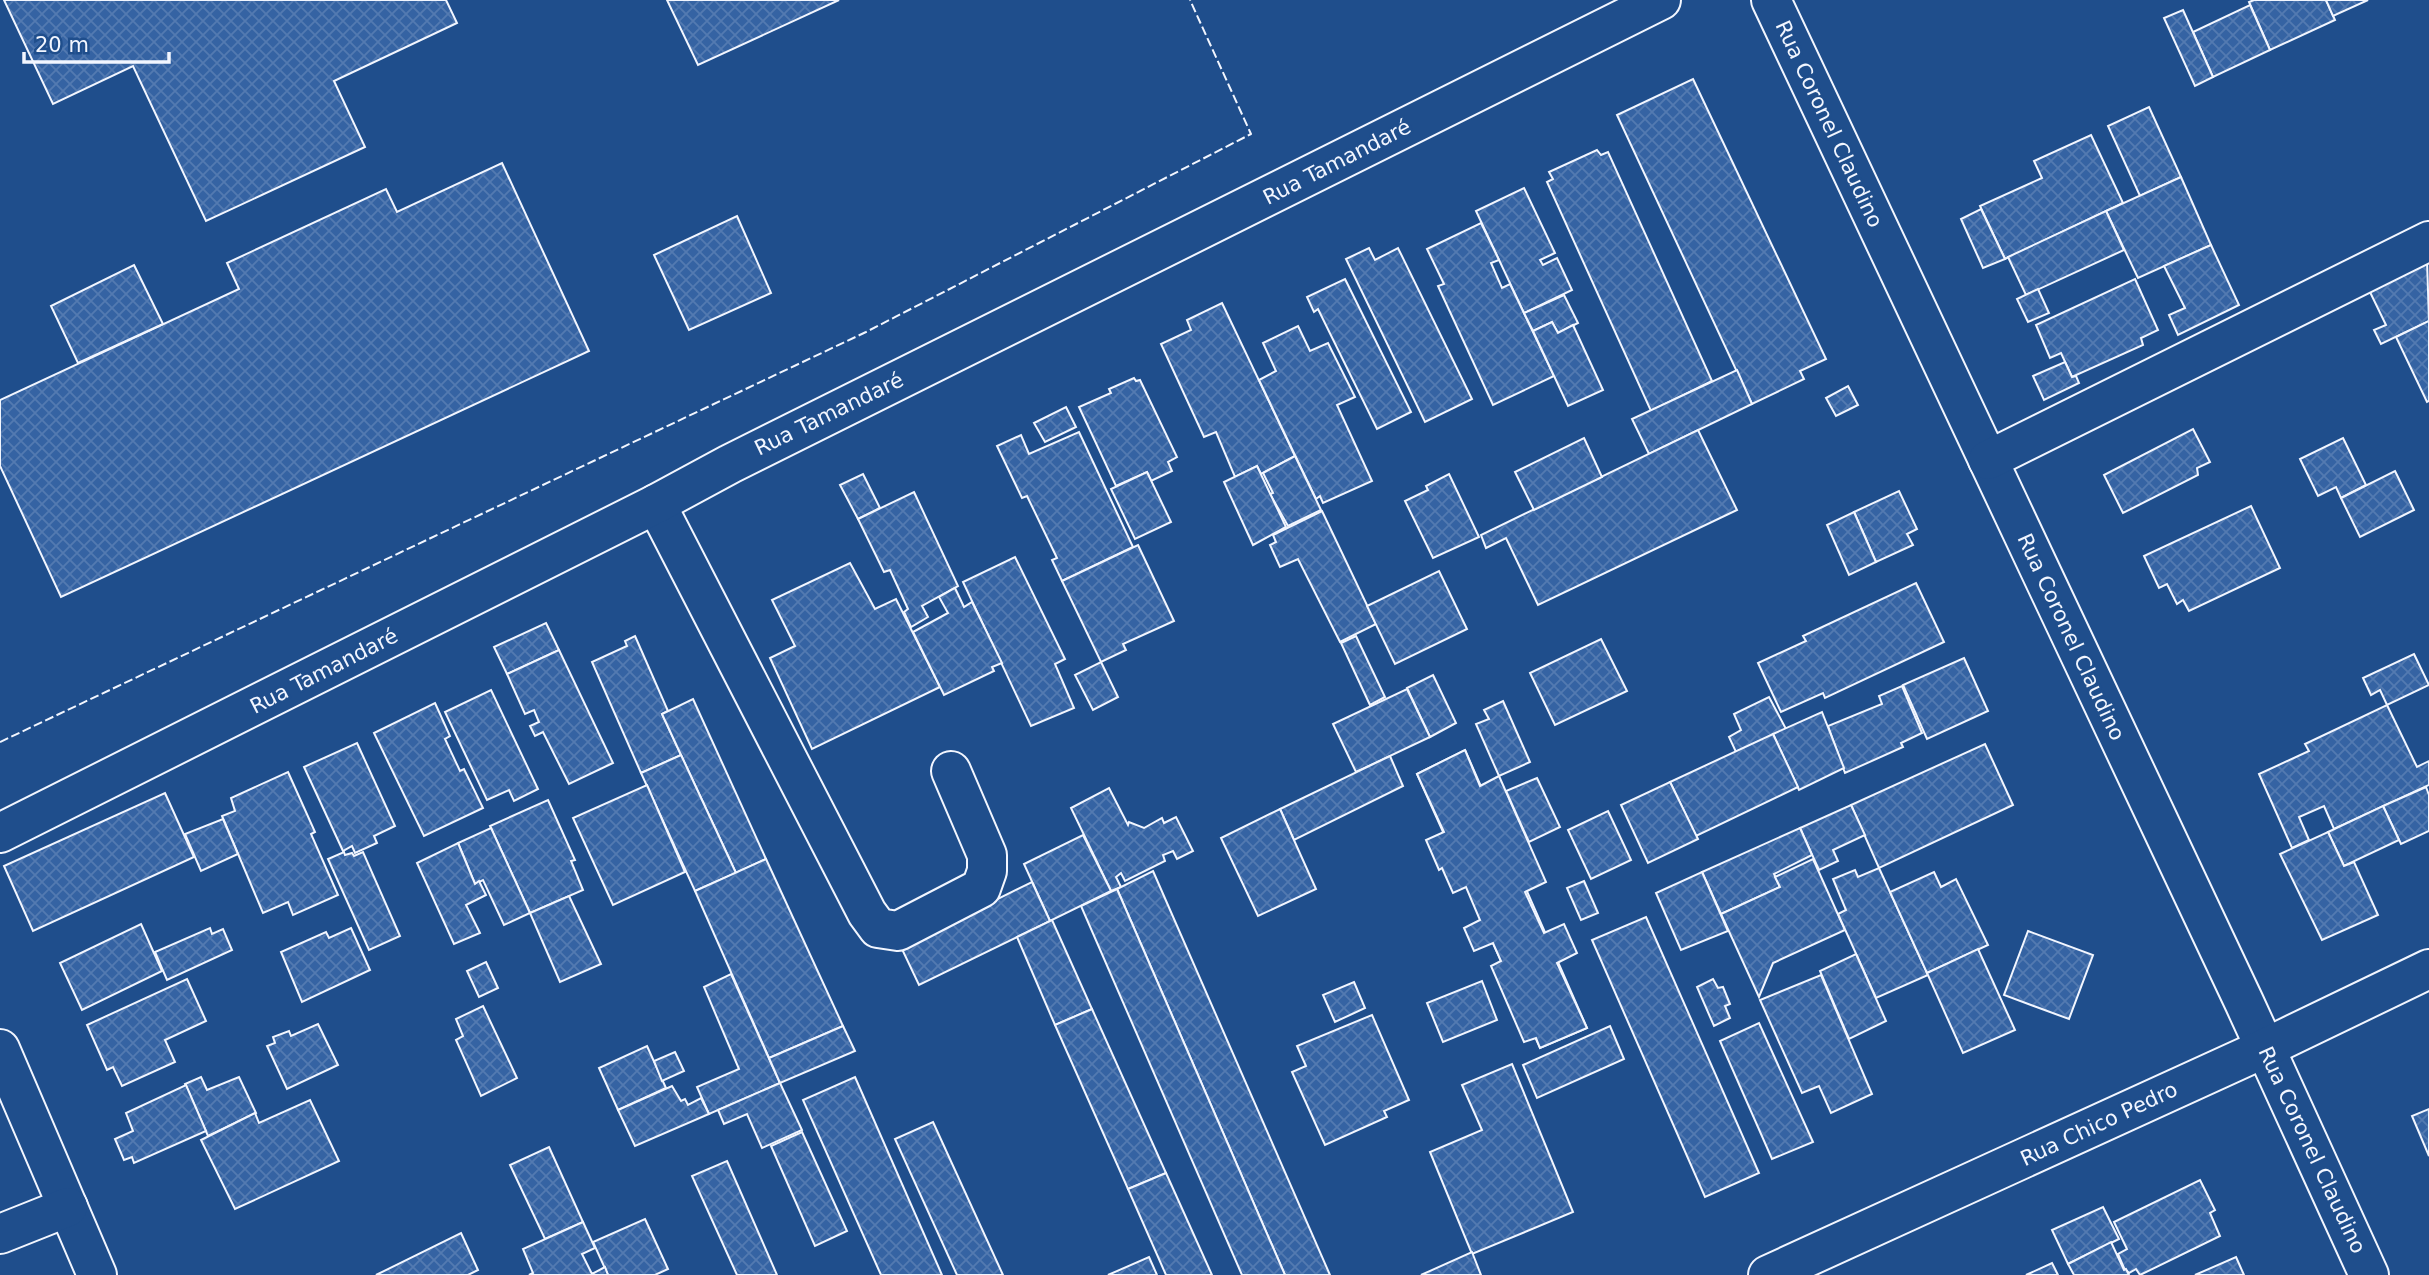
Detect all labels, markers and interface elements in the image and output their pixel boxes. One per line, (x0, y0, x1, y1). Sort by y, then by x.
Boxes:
street label: Rua Coronel Claudino (1770, 17, 1888, 231)
scale bar (24, 21, 170, 65)
text: 20 m (35, 33, 89, 57)
street label: Rua Tamandaré (1259, 114, 1415, 210)
street label: Rua Tamandaré (751, 368, 907, 460)
street label: Rua Coronel Claudino (2012, 530, 2130, 744)
street label: Rua Tamandaré (246, 623, 402, 719)
street label: Rua Coronel Claudino (2253, 1043, 2371, 1257)
street label: Rua Chico Pedro (2017, 1077, 2181, 1171)

